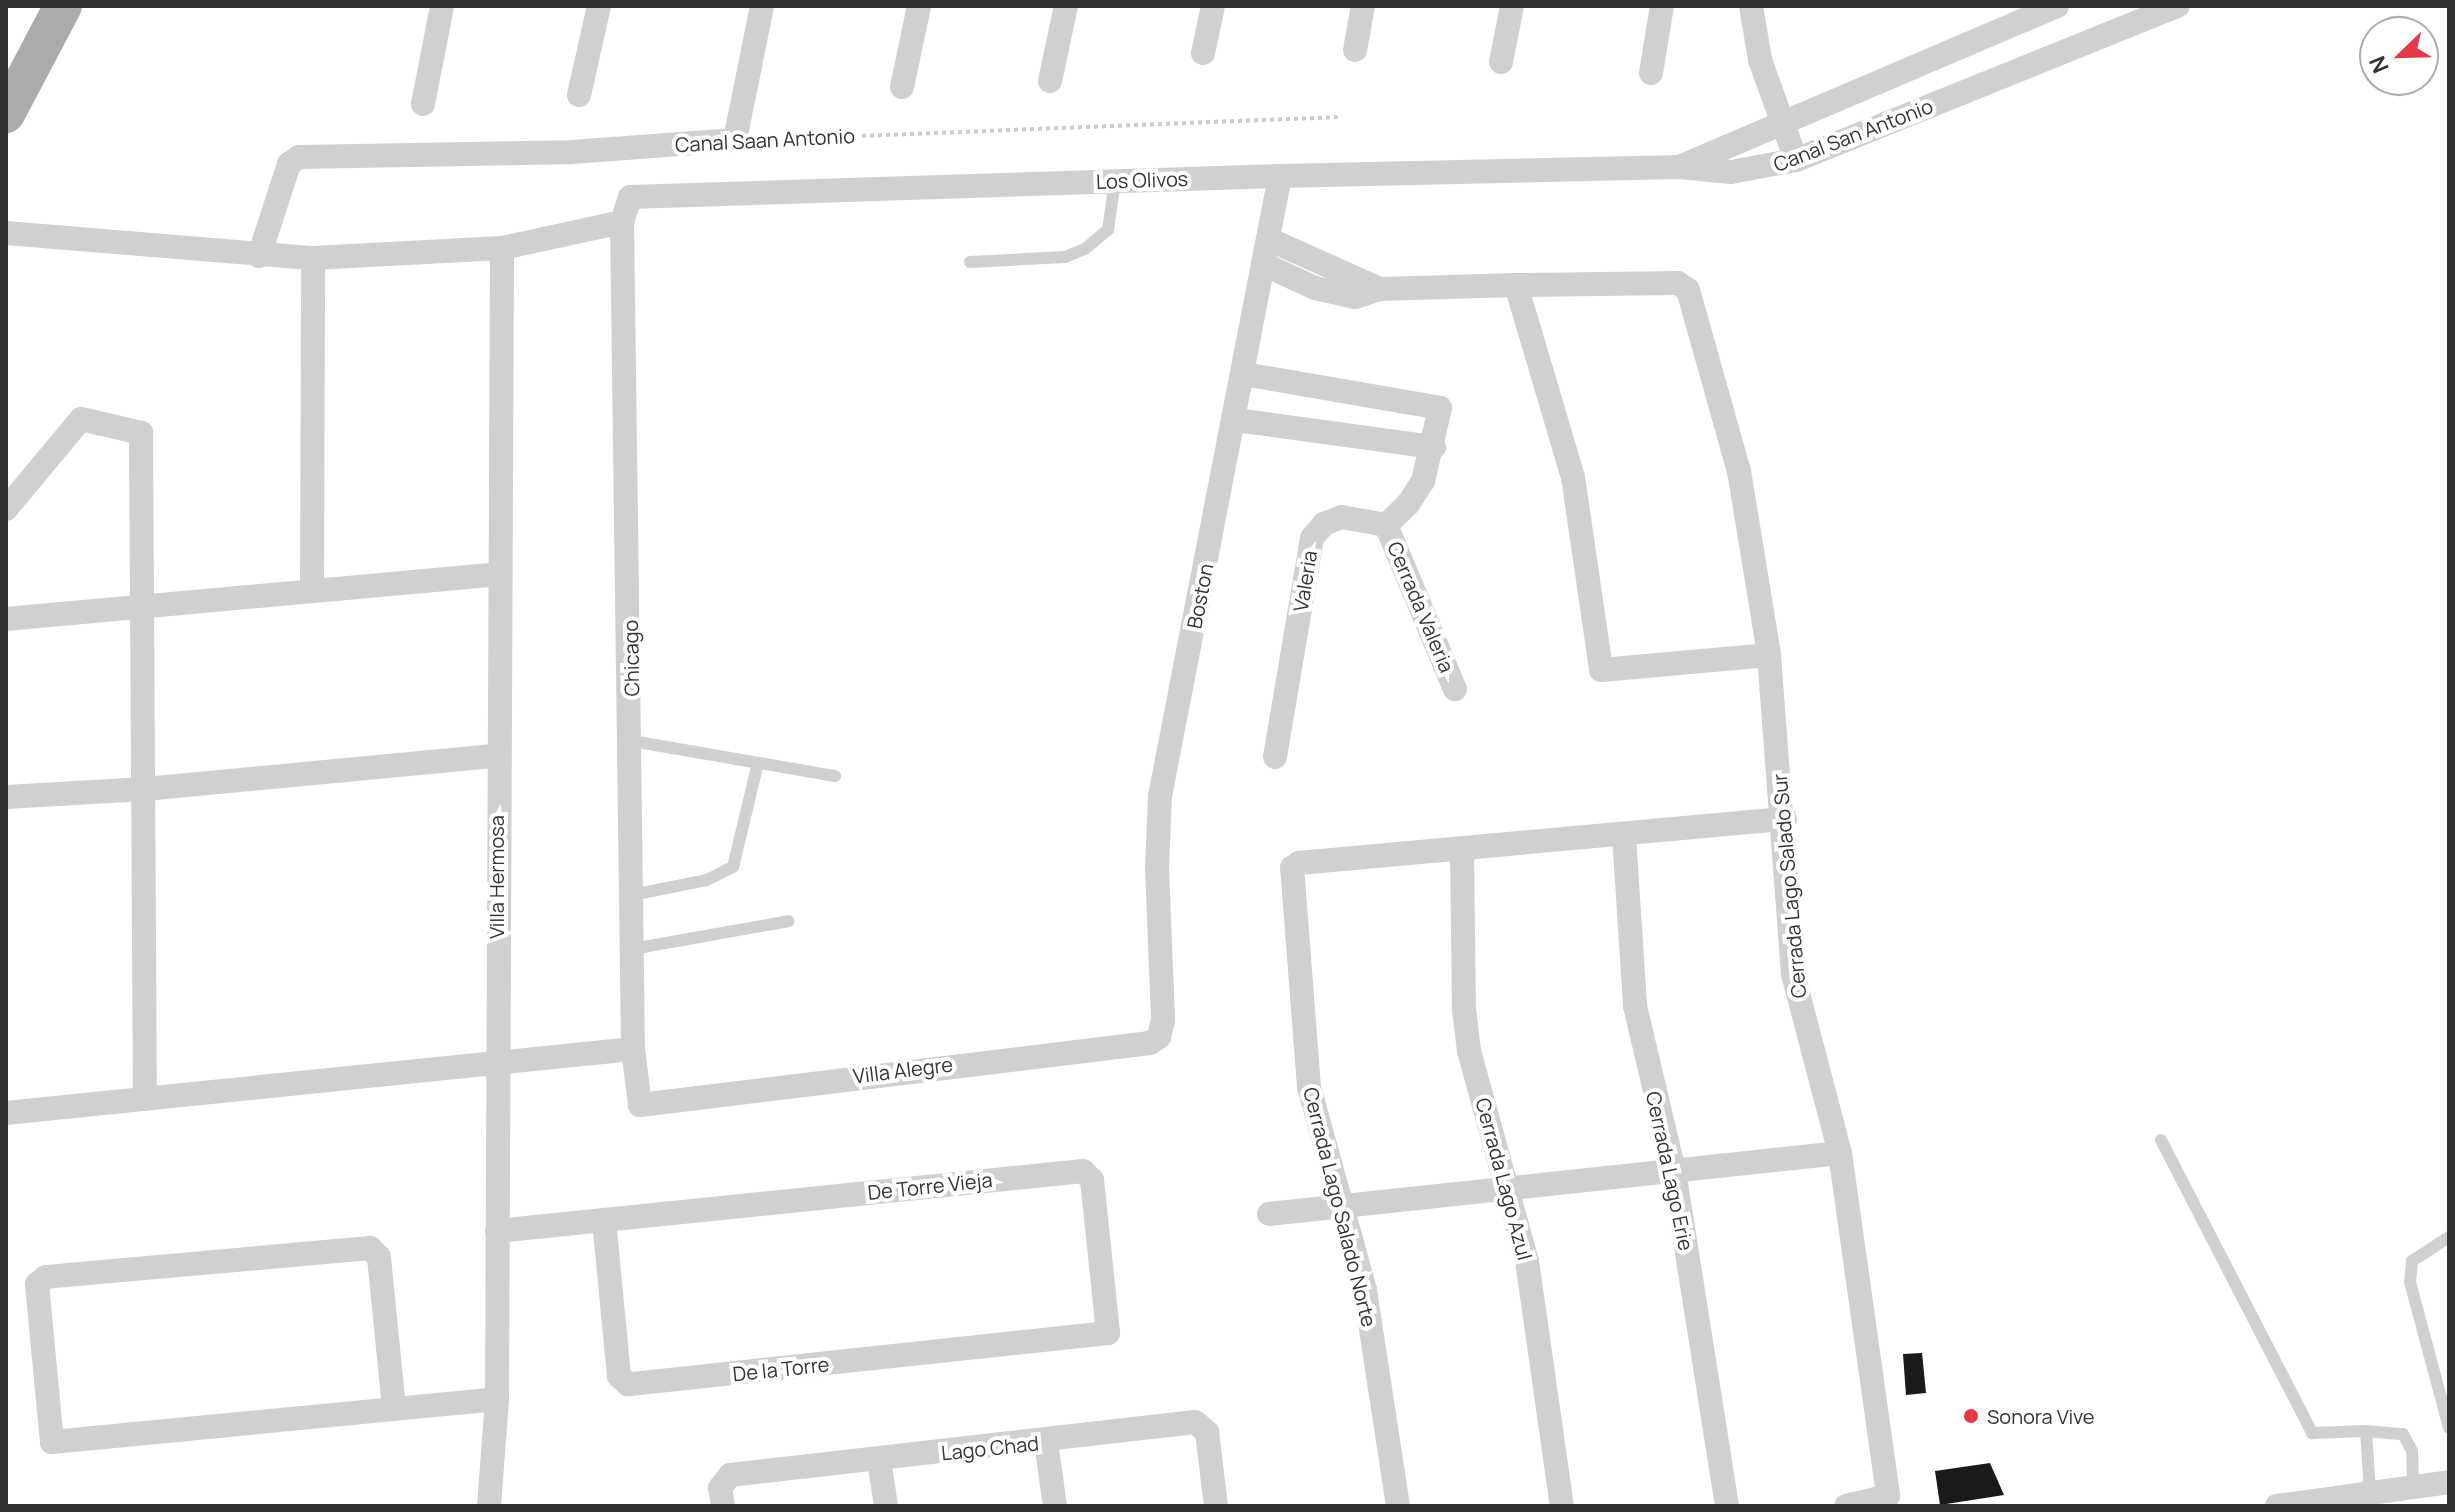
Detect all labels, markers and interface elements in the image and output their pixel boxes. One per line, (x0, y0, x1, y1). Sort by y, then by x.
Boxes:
north arrow (2359, 16, 2439, 96)
text: N (2362, 51, 2396, 78)
street label: Canal San Antonio (1770, 94, 1936, 176)
street label: Canal Saan Antonio (675, 123, 855, 157)
street label: Los Olivos (1095, 166, 1189, 194)
street label: Cerrada Valeria (1383, 538, 1459, 676)
street label: Valeria (1288, 549, 1322, 613)
street label: Boston (1182, 561, 1218, 631)
street label: Chicago (618, 619, 644, 697)
street label: Cerrada Lago Salado Sur (1767, 773, 1811, 999)
street label: Villa Hermosa (484, 815, 508, 939)
street label: Villa Alegre (852, 1052, 954, 1088)
street label: Cerrada Lago Salado Norte (1299, 1085, 1381, 1329)
street label: Cerrada Lago Erie (1641, 1089, 1699, 1253)
street label: Cerrada Lago Azul (1471, 1095, 1537, 1263)
street label: De Torre Vieja (866, 1168, 994, 1204)
street label: De la Torre (732, 1352, 830, 1386)
place label: Sonora Vive (1987, 1404, 2095, 1428)
marker: Sonora Vive (1962, 1407, 1980, 1425)
street label: Lago Chad (940, 1431, 1040, 1465)

